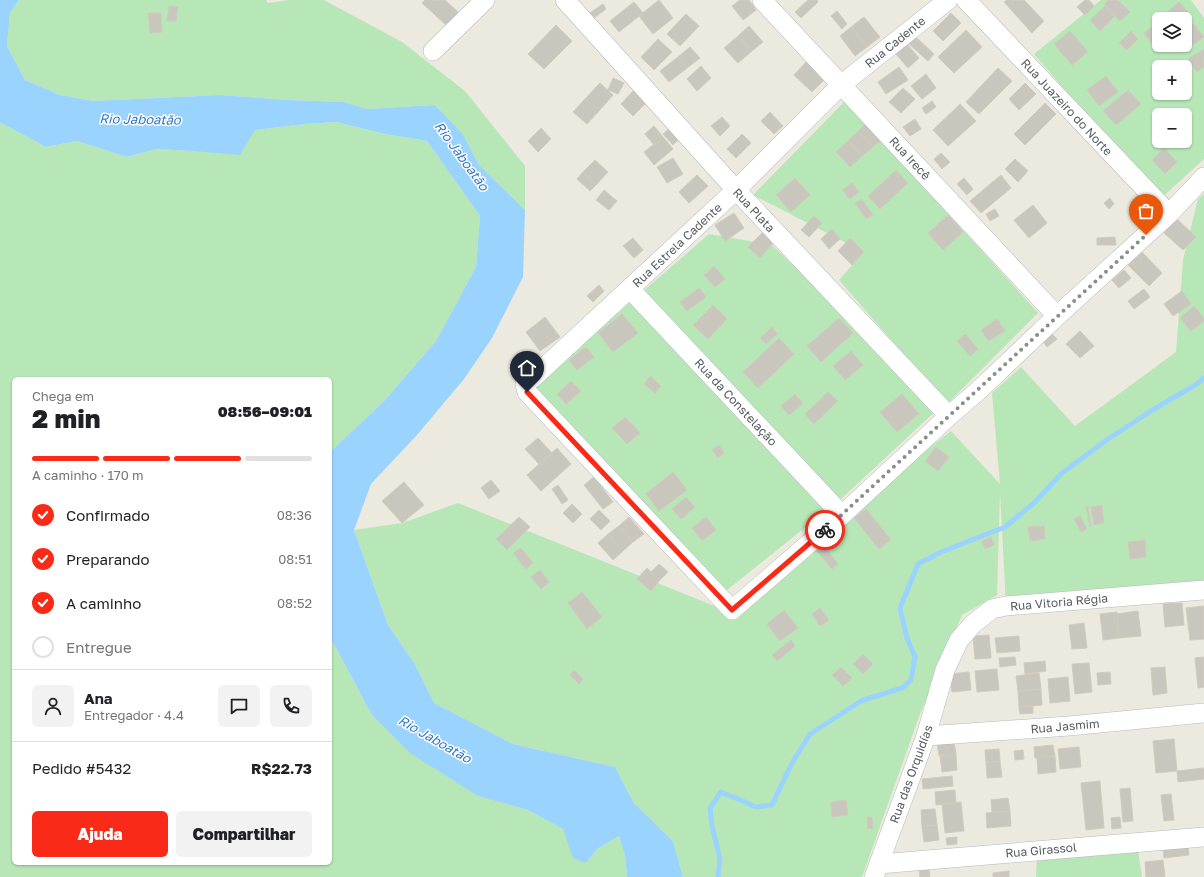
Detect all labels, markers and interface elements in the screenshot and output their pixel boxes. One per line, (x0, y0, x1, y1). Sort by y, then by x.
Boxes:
map controls (1152, 12, 1192, 148)
button: layers (1152, 12, 1192, 52)
street label: Rua Cadente (862, 13, 928, 71)
street label: Rua Juazeiro do Norte (1018, 55, 1116, 159)
button: + (1152, 60, 1192, 100)
button: − (1152, 108, 1192, 148)
water label: Rio Jaboatão (99, 110, 182, 128)
water label: Rio Jaboatão (432, 118, 493, 195)
street label: Rua Irecê (886, 133, 934, 183)
street label: Rua Plata (730, 185, 778, 235)
pin (1129, 194, 1163, 235)
street label: Rua Estrela Cadente (629, 200, 725, 290)
icon: bag (1135, 200, 1157, 222)
pin (510, 351, 544, 392)
street label: Rua da Constelação (692, 355, 780, 449)
icon: home (516, 357, 538, 379)
text: Chega em (32, 388, 94, 404)
text: 08:56–09:01 (218, 402, 312, 420)
text: 2 min (32, 403, 100, 434)
text: A caminho · 170 m (32, 467, 144, 483)
icon: check (32, 504, 54, 526)
text: Confirmado (66, 506, 150, 524)
text: 08:36 (277, 507, 312, 523)
courier (805, 510, 845, 550)
icon: bike (814, 519, 836, 541)
icon: check (32, 548, 54, 570)
text: Preparando (66, 550, 150, 568)
text: 08:51 (278, 551, 312, 567)
street label: Rua Vitoria Régia (1009, 590, 1109, 614)
icon: check (32, 592, 54, 614)
text: A caminho (66, 594, 141, 612)
text: 08:52 (277, 595, 312, 611)
text: Entregue (66, 638, 132, 656)
button: person (32, 685, 74, 727)
button: chat (218, 685, 260, 727)
button: phone (270, 685, 312, 727)
text: Ana (84, 689, 112, 707)
text: Entregador · 4.4 (84, 707, 184, 723)
water label: Rio Jaboatão (396, 712, 475, 767)
street label: Rua Jasmim (1030, 716, 1100, 736)
street label: Rua das Orquidías (886, 723, 936, 825)
text: Pedido #5432 (32, 759, 131, 777)
text: R$22.73 (251, 759, 312, 777)
button: Ajuda (32, 811, 168, 857)
button: Compartilhar (176, 811, 312, 857)
street label: Rua Girassol (1005, 839, 1078, 861)

